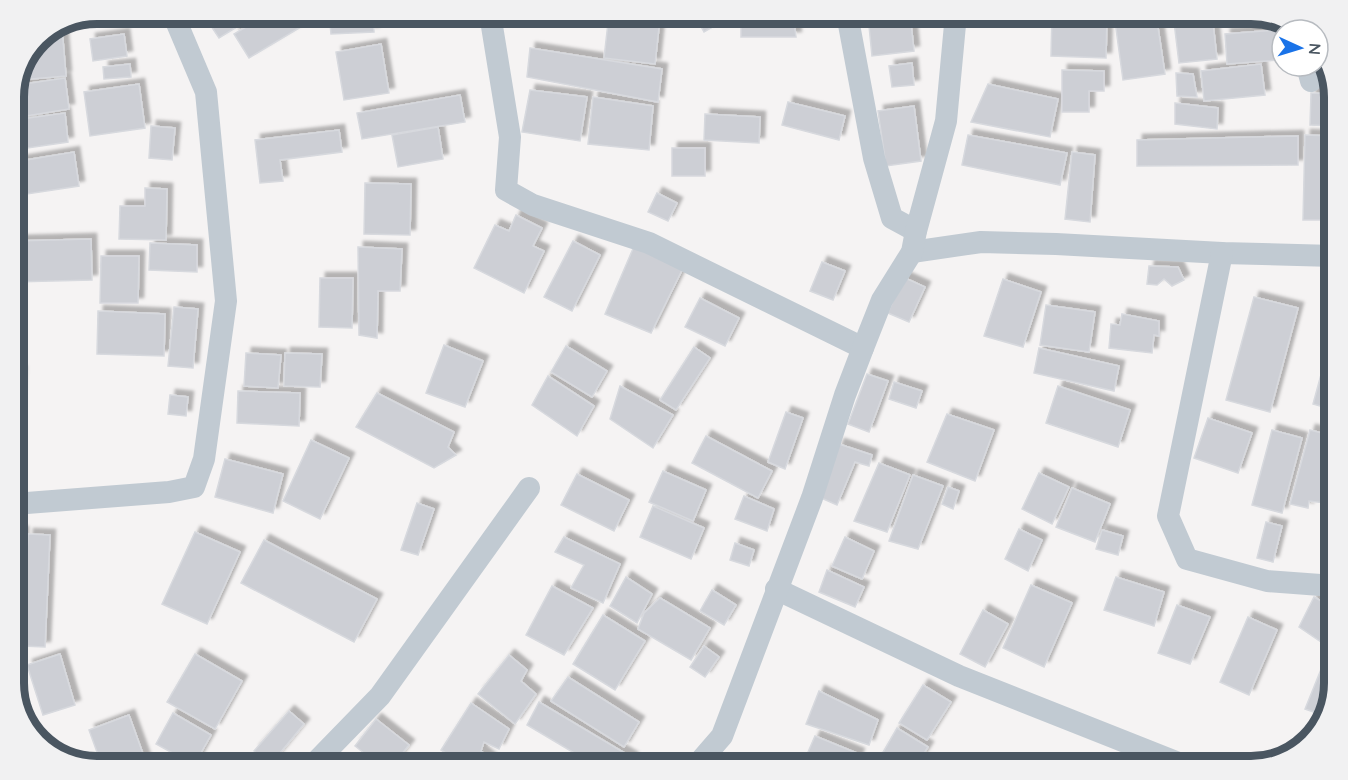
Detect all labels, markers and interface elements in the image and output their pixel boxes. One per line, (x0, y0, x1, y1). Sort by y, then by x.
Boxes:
north arrow (1270, 18, 1330, 78)
text: N (1305, 42, 1325, 56)

